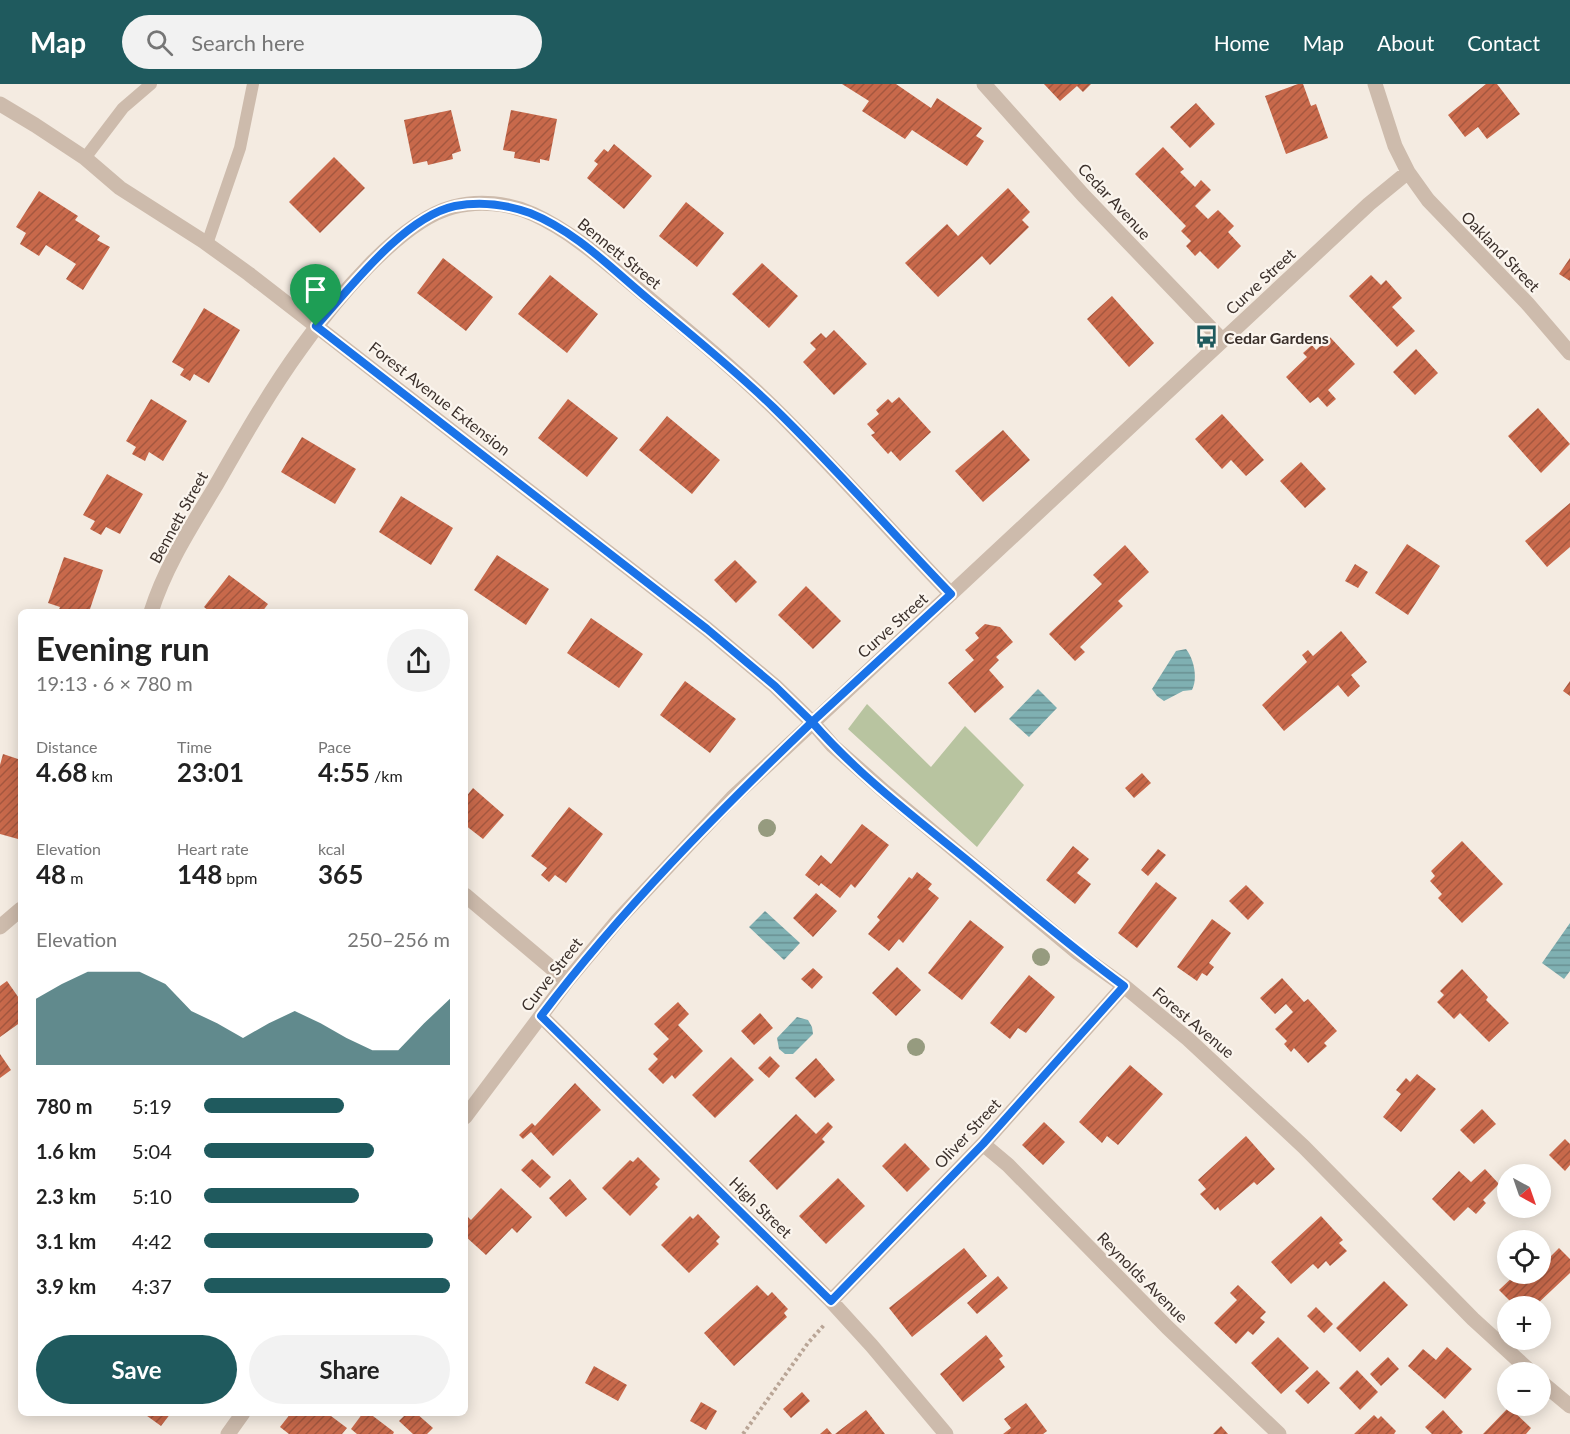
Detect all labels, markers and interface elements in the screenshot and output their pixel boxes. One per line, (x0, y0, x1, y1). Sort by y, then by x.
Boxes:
search box (122, 15, 542, 69)
text: Map (30, 25, 86, 59)
icon: search (143, 26, 176, 59)
text: Search here (191, 29, 305, 56)
text: Home (1214, 30, 1270, 55)
text: Map (1303, 30, 1344, 55)
text: About (1377, 30, 1434, 55)
text: Contact (1467, 30, 1540, 55)
street label: Cedar Avenue (1075, 159, 1155, 243)
street label: Oakland Street (1458, 207, 1544, 295)
street label: Bennett Street (574, 213, 666, 293)
street label: Curve Street (1221, 244, 1299, 318)
pin (290, 264, 341, 326)
icon: arrive (299, 273, 332, 306)
bus stop icon: Cedar Gardens (1193, 324, 1219, 350)
place label: Cedar Gardens (1224, 328, 1329, 347)
street label: Forest Avenue Extension (366, 337, 514, 459)
street label: Bennett Street (145, 468, 211, 566)
street label: Curve Street (853, 588, 931, 662)
text: Evening run (36, 628, 210, 668)
button: share (387, 629, 450, 692)
text: 19:13 · 6 × 780 m (36, 671, 193, 695)
text: Distance (36, 737, 97, 756)
text: Time (177, 737, 212, 756)
text: Pace (318, 737, 351, 756)
text: 4.68 (36, 756, 87, 788)
text: 23:01 (177, 756, 244, 788)
text: 4:55 (318, 756, 370, 788)
text: km (87, 766, 113, 785)
text: /km (370, 766, 403, 785)
text: Elevation (36, 839, 101, 858)
text: Heart rate (177, 839, 249, 858)
text: kcal (318, 839, 345, 858)
text: 48 (36, 858, 66, 890)
text: 148 (177, 858, 222, 890)
text: 365 (318, 858, 363, 890)
text: m (66, 868, 83, 887)
text: bpm (222, 868, 257, 887)
text: Elevation (36, 927, 117, 951)
text: 250–256 m (347, 927, 450, 951)
street label: Curve Street (516, 933, 586, 1015)
street label: Forest Avenue (1149, 982, 1239, 1062)
text: 780 m (36, 1094, 92, 1118)
text: 5:19 (132, 1094, 172, 1118)
street label: Oliver Street (930, 1094, 1004, 1172)
text: 1.6 km (36, 1139, 96, 1163)
text: 5:04 (132, 1139, 172, 1163)
north arrow (1497, 1164, 1551, 1218)
map controls (1497, 1164, 1551, 1416)
street label: High Street (726, 1173, 796, 1242)
text: 2.3 km (36, 1184, 96, 1208)
text: 5:10 (132, 1184, 172, 1208)
street label: Reynolds Avenue (1094, 1228, 1192, 1326)
text: 3.1 km (36, 1229, 96, 1253)
text: 4:42 (132, 1229, 172, 1253)
button: locate (1497, 1230, 1551, 1284)
text: 3.9 km (36, 1274, 96, 1298)
text: 4:37 (132, 1274, 172, 1298)
button: + (1497, 1296, 1551, 1350)
button: Save (36, 1335, 237, 1404)
button: Share (249, 1335, 450, 1404)
button: − (1497, 1362, 1551, 1416)

